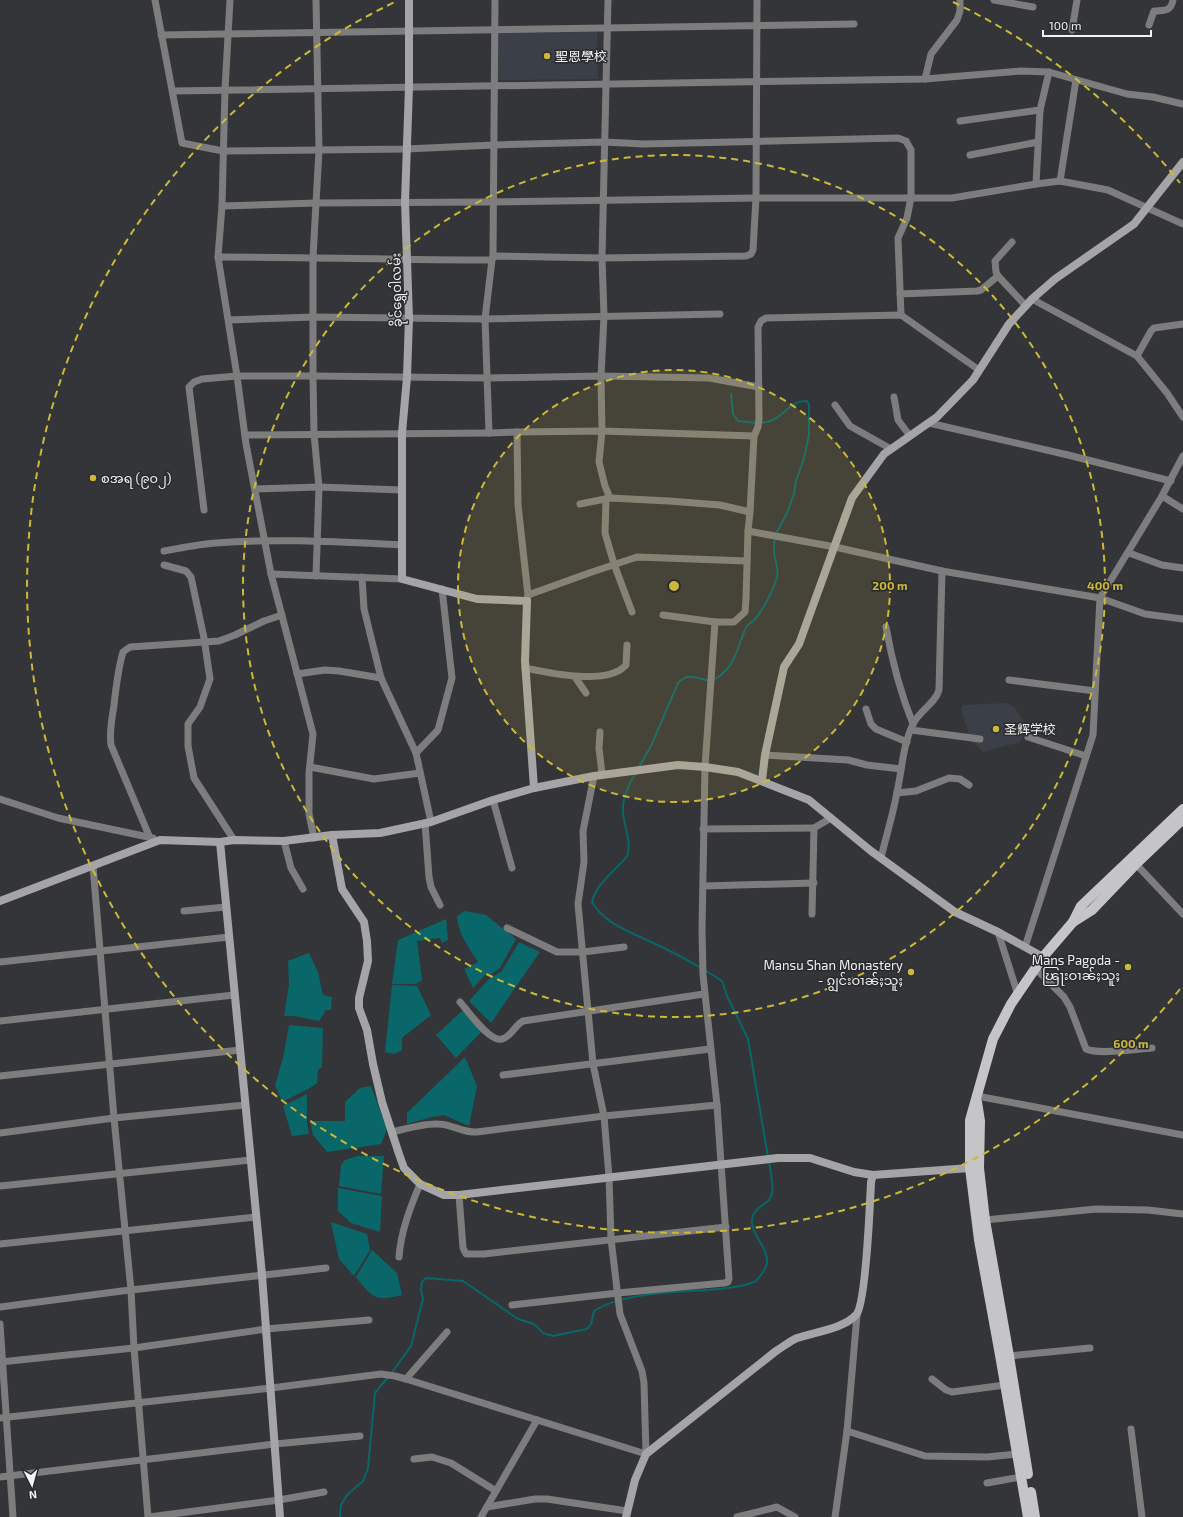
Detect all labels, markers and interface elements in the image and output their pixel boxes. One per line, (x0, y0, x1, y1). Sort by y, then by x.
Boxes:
scale bar (1043, 12, 1151, 38)
text: 100 m (1049, 18, 1081, 32)
place label: 聖恩學校 (555, 48, 607, 64)
marker: 聖恩學校 (542, 51, 552, 61)
street label: ခိုင်ရွှေဝါလမ်း (387, 253, 408, 327)
place label: စအရ (၉၀၂) (101, 470, 171, 489)
marker: စအရ (၉၀၂) (88, 473, 98, 483)
text: 200 m (872, 578, 908, 592)
text: 400 m (1087, 578, 1123, 592)
centre of rings (667, 579, 681, 593)
place label: 圣辉学校 (1004, 721, 1056, 737)
marker: 圣辉学校 (991, 724, 1001, 734)
place label: Mans Pagoda - ၽြႃးဝၢၼ်ႈသူႈ (1032, 952, 1120, 986)
place label: Mansu Shan Monastery - ၵျွင်းဝၢၼ်ႈသူႈ (763, 957, 903, 992)
marker: Mans Pagoda - ၽြႃးဝၢၼ်ႈသူႈ (1123, 962, 1133, 972)
marker: Mansu Shan Monastery - ၵျွင်းဝၢၼ်ႈသူႈ (906, 967, 916, 977)
text: 600 m (1113, 1036, 1149, 1050)
north arrow (12, 1465, 52, 1505)
text: N (28, 1489, 38, 1502)

